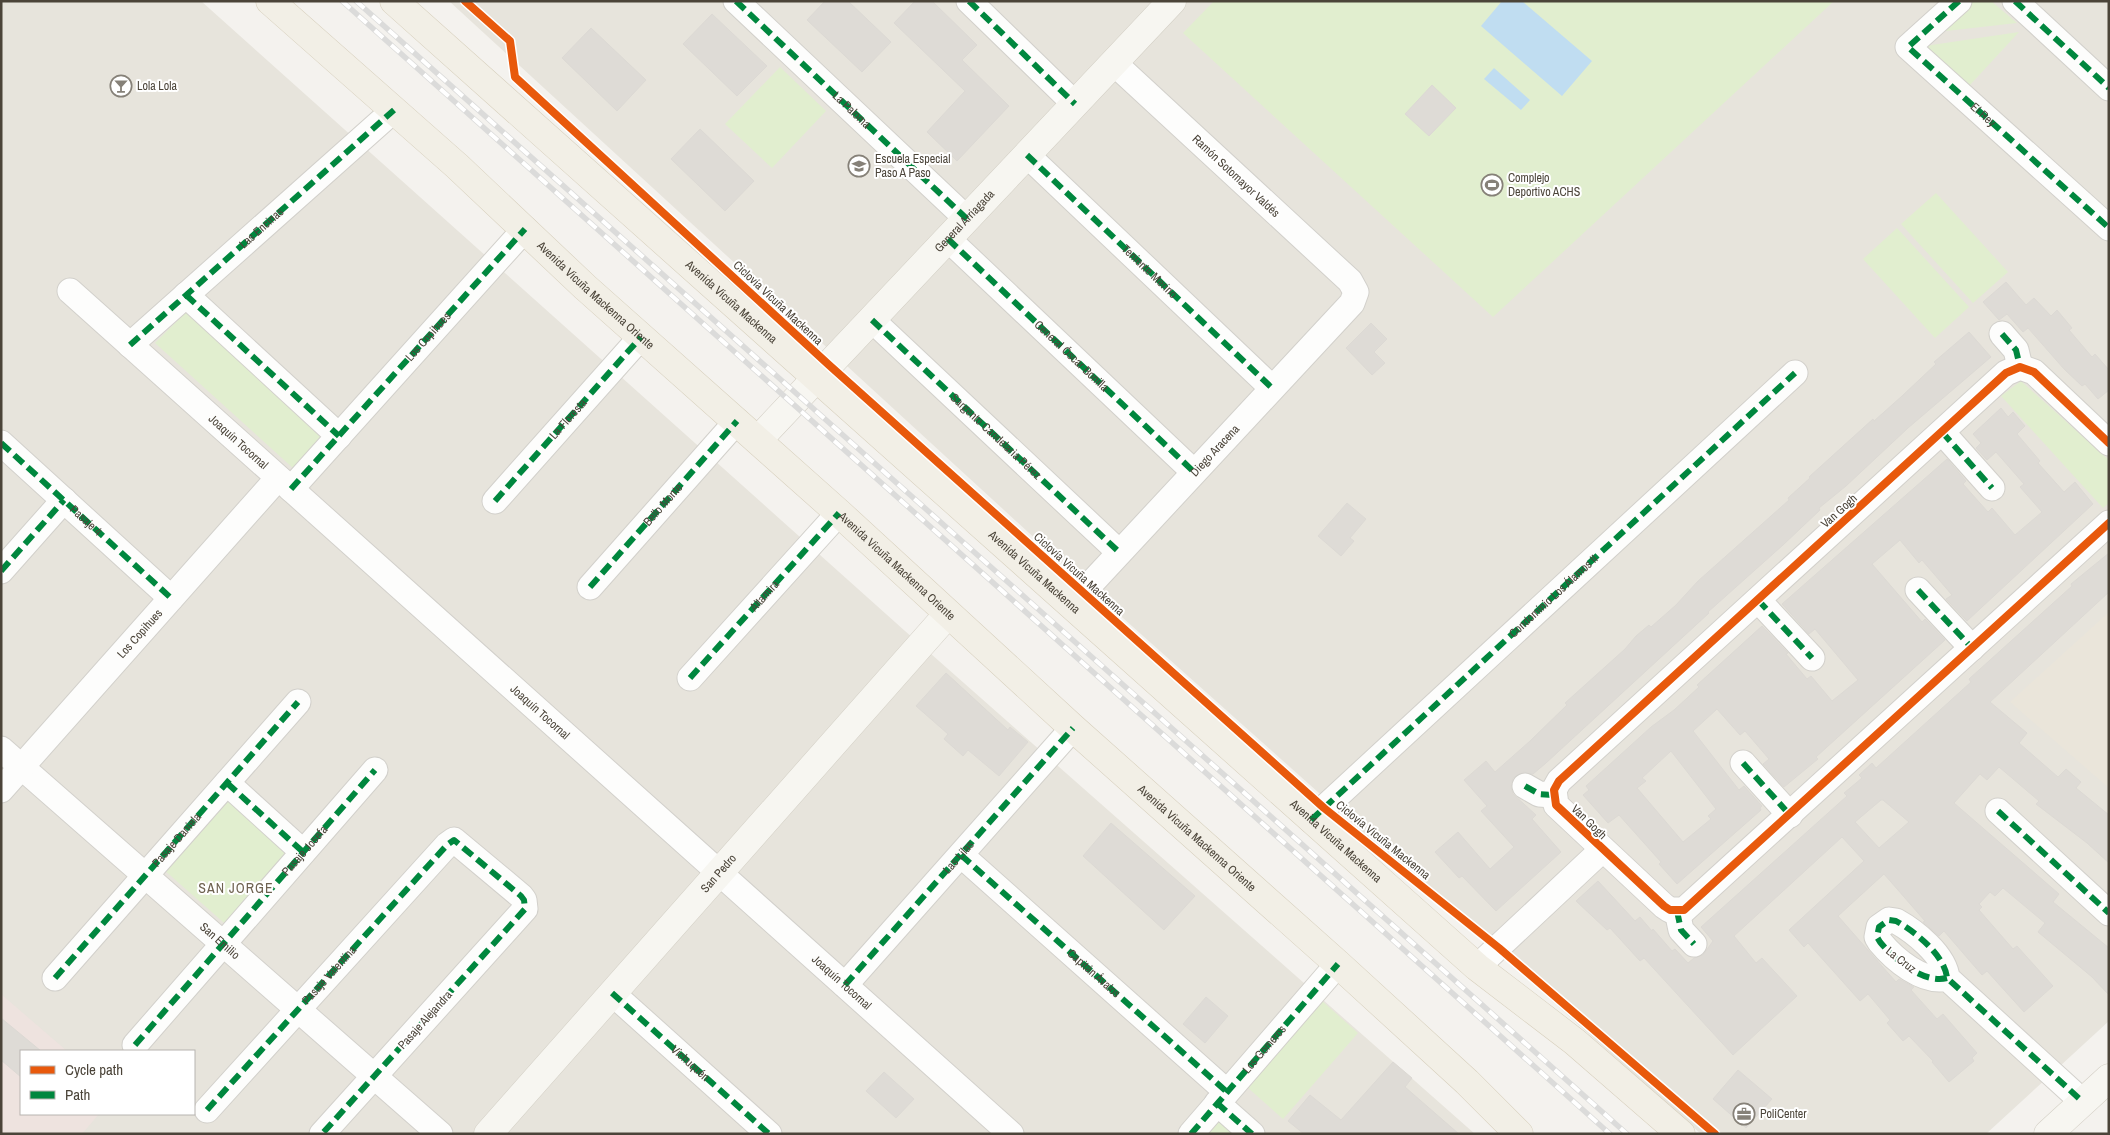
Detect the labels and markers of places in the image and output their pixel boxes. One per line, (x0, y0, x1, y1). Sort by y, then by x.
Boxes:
bar icon: Lola Lola (109, 74, 133, 98)
place label: Lola Lola (137, 78, 177, 94)
place label: Escuela Especial Paso A Paso (875, 151, 950, 181)
school or university icon: Escuela Especial Paso A Paso (847, 154, 871, 178)
place label: Complejo Deportivo ACHS (1508, 170, 1581, 200)
sports icon: Complejo Deportivo ACHS (1480, 173, 1504, 197)
office icon: PoliCenter (1732, 1102, 1756, 1126)
place label: PoliCenter (1760, 1106, 1807, 1122)

